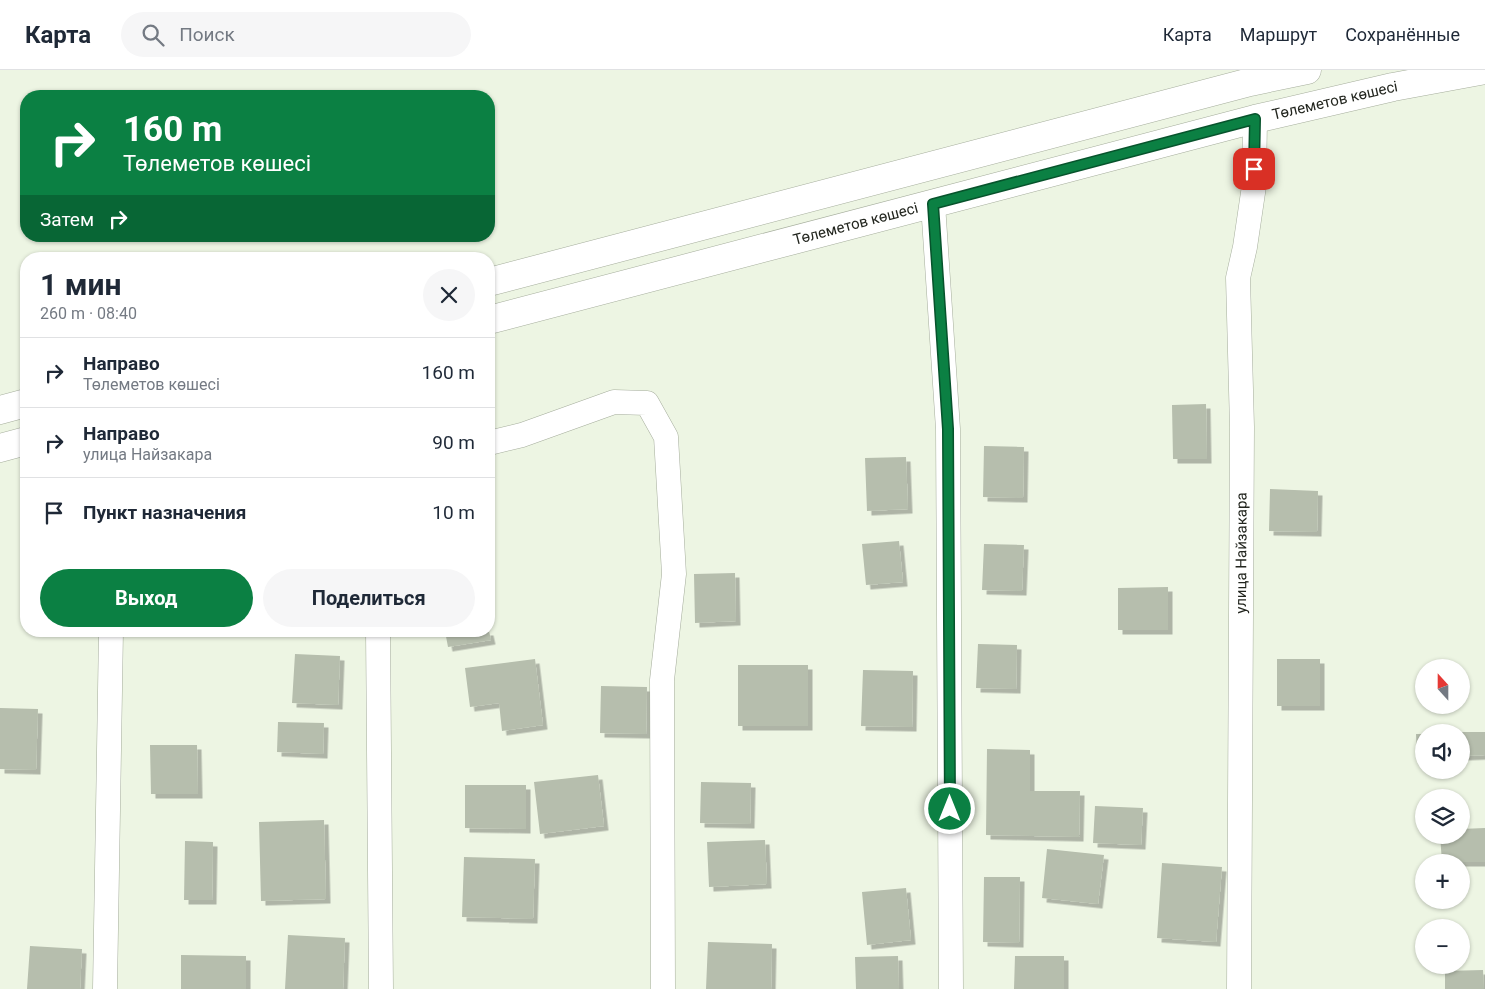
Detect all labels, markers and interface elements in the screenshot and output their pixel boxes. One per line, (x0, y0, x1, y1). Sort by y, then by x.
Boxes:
search box (121, 12, 471, 57)
text: Карта (25, 21, 91, 49)
icon: search (139, 21, 167, 49)
text: Поиск (179, 23, 235, 46)
text: Карта (1163, 24, 1212, 45)
text: Маршрут (1240, 24, 1317, 45)
text: Сохранённые (1345, 24, 1460, 45)
street label: Төлеметов көшесі (1270, 77, 1399, 124)
text: 160 m (123, 109, 222, 150)
icon: right (40, 110, 105, 175)
pin (1233, 148, 1275, 190)
text: Төлеметов көшесі (123, 151, 311, 176)
icon: arrive (1240, 155, 1268, 183)
street label: Төлеметов көшесі (791, 199, 920, 249)
icon: right (104, 205, 132, 233)
text: Затем (40, 208, 94, 231)
text: 1 мин (40, 267, 121, 302)
button: close (423, 269, 475, 321)
text: 260 m · 08:40 (40, 304, 137, 323)
text: Направо (83, 352, 160, 375)
icon: right (40, 359, 68, 387)
text: 160 m (422, 361, 475, 384)
text: Төлеметов көшесі (83, 375, 220, 394)
text: Направо (83, 422, 160, 445)
icon: right (40, 429, 68, 457)
text: 90 m (432, 431, 475, 454)
text: улица Найзакара (83, 445, 212, 464)
street label: улица Найзакара (1232, 492, 1251, 614)
icon: arrive (40, 499, 68, 527)
text: Пункт назначения (83, 501, 246, 524)
text: 10 m (432, 501, 475, 524)
button: Выход (40, 569, 253, 627)
button: Поделиться (263, 569, 475, 627)
north arrow (1415, 659, 1470, 714)
map controls (1415, 659, 1470, 974)
button: sound (1415, 724, 1470, 779)
position arrow (923, 782, 975, 834)
button: layers (1415, 789, 1470, 844)
button: + (1415, 854, 1470, 909)
button: − (1415, 919, 1470, 974)

